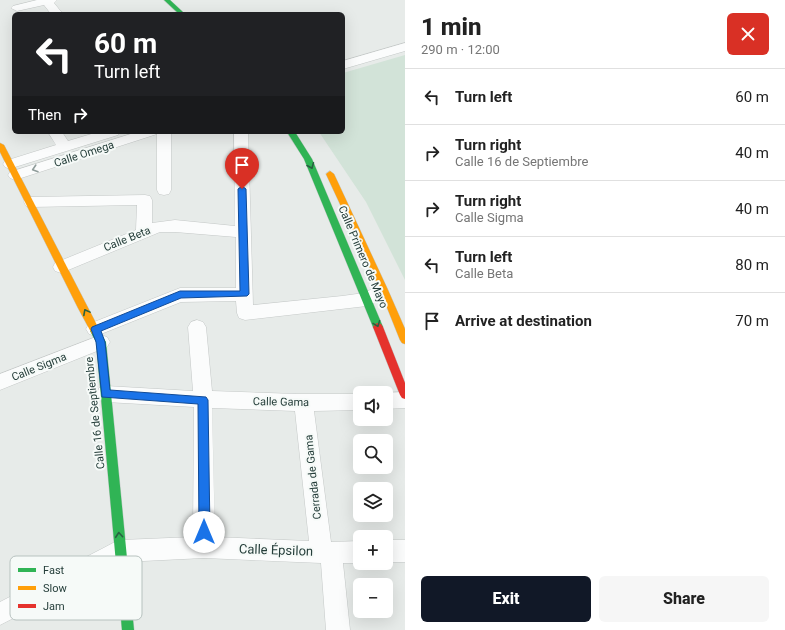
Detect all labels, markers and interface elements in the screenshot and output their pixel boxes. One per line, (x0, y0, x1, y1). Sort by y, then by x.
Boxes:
text: 1 min (421, 13, 482, 41)
button: close (727, 13, 769, 55)
text: 60 m (94, 27, 157, 60)
icon: left (28, 28, 80, 80)
text: 290 m · 12:00 (421, 42, 500, 57)
text: Turn left (94, 61, 160, 82)
icon: left (421, 86, 443, 108)
text: Turn left (455, 88, 512, 106)
text: 60 m (735, 88, 769, 106)
icon: right (69, 104, 91, 126)
text: Then (28, 106, 61, 124)
text: Turn right (455, 136, 521, 154)
street label: Calle Omega (52, 138, 116, 170)
icon: right (421, 142, 443, 164)
text: 40 m (735, 144, 769, 162)
pin (225, 148, 259, 189)
icon: arrive (231, 154, 253, 176)
text: Calle 16 de Septiembre (455, 154, 588, 169)
one-way arrow (306, 161, 314, 169)
one-way arrow (32, 164, 39, 173)
text: Turn right (455, 192, 521, 210)
icon: right (421, 198, 443, 220)
text: 40 m (735, 200, 769, 218)
street label: Calle Primero de Mayo (335, 204, 391, 310)
text: Calle Sigma (455, 210, 524, 225)
street label: Calle Beta (102, 224, 152, 254)
text: Turn left (455, 248, 512, 266)
icon: left (421, 254, 443, 276)
text: 80 m (735, 256, 769, 274)
text: Calle Beta (455, 266, 513, 281)
one-way arrow (83, 309, 90, 316)
icon: arrive (421, 310, 443, 332)
text: Arrive at destination (455, 312, 592, 330)
text: 70 m (735, 312, 769, 330)
one-way arrow (373, 321, 381, 328)
street label: Calle Sigma (10, 350, 68, 384)
street label: Calle 16 de Septiembre (83, 356, 107, 470)
map controls (353, 386, 393, 618)
button: sound (353, 386, 393, 426)
street label: Calle Gama (253, 395, 309, 409)
street label: Cerrada de Gama (302, 434, 324, 520)
button: search (353, 434, 393, 474)
button: layers (353, 482, 393, 522)
position arrow (183, 511, 225, 553)
button: + (353, 530, 393, 570)
one-way arrow (115, 532, 124, 538)
street label: Calle Épsilon (239, 541, 313, 559)
legend (10, 556, 142, 620)
text: Fast (43, 564, 65, 577)
button: Exit (421, 576, 591, 622)
button: Share (599, 576, 769, 622)
button: − (353, 578, 393, 618)
text: Slow (43, 582, 67, 595)
text: Jam (43, 600, 65, 613)

